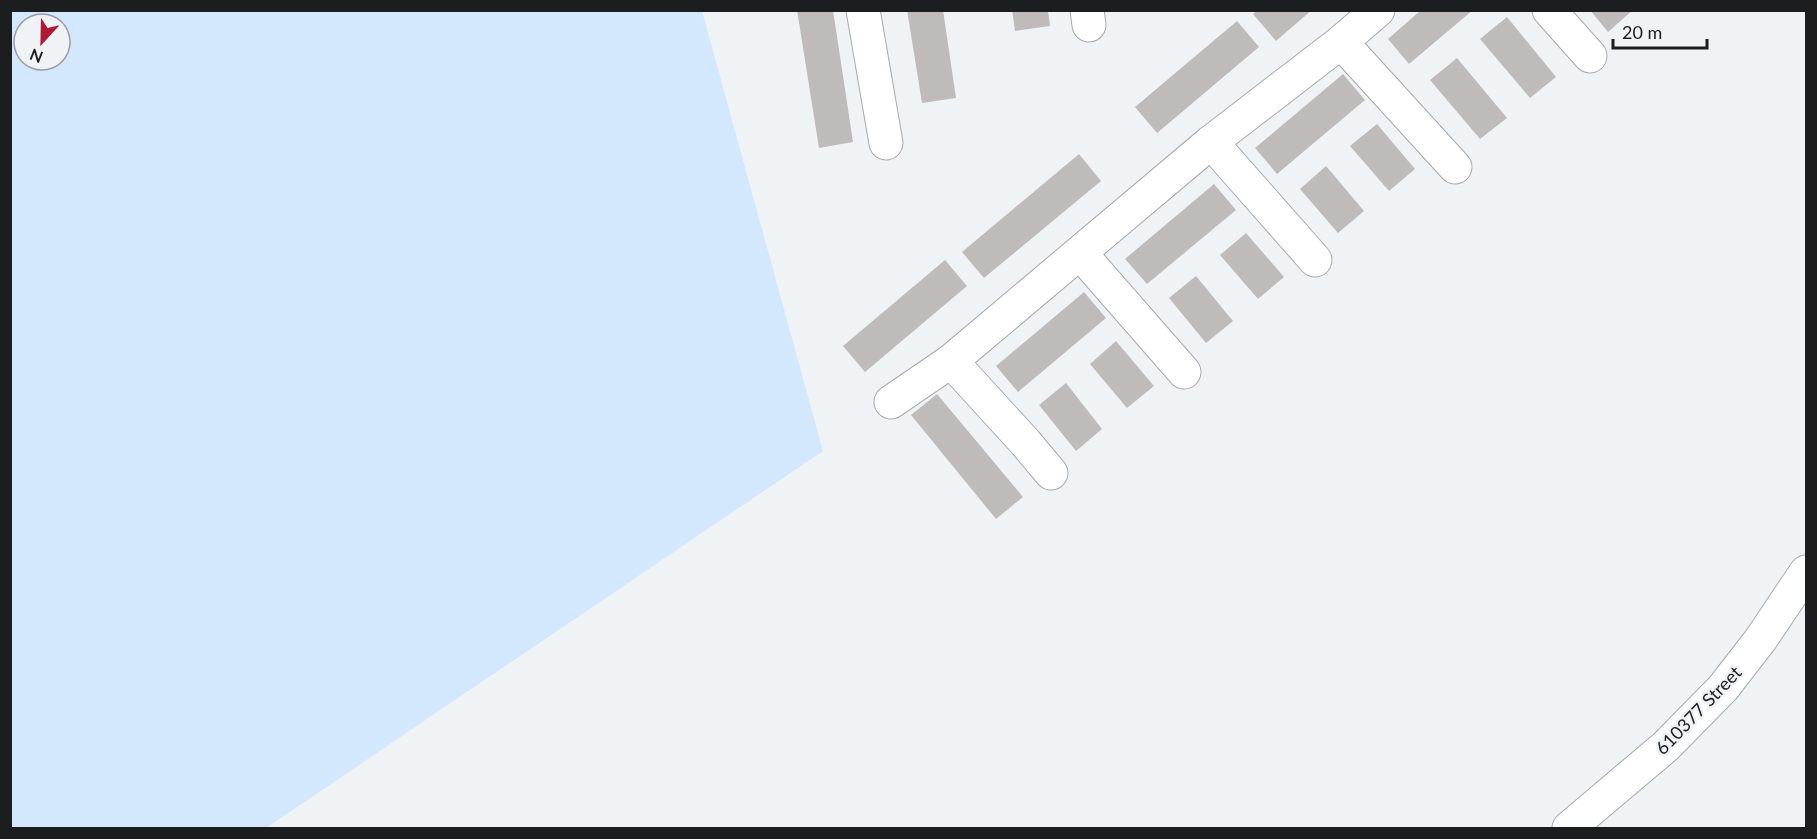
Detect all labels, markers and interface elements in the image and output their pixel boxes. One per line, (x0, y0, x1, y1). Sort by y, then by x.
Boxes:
north arrow (12, 12, 72, 72)
scale bar (1613, 12, 1708, 50)
text: 20 m (1622, 21, 1662, 43)
text: N (27, 45, 45, 67)
street label: 610377 Street (1650, 661, 1746, 759)

